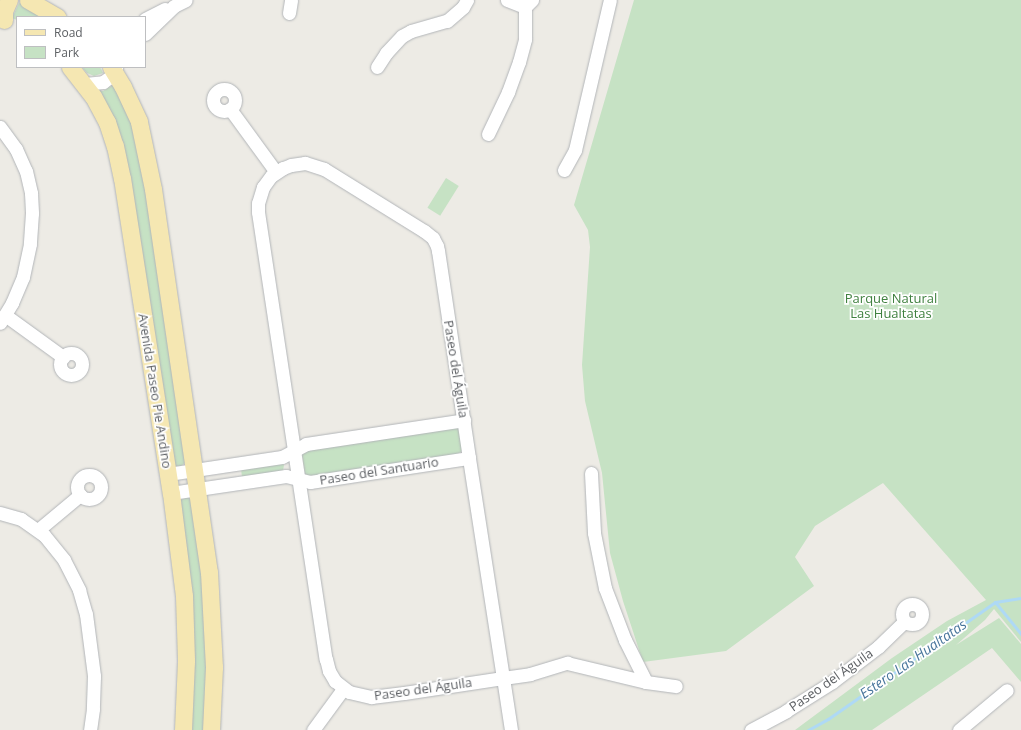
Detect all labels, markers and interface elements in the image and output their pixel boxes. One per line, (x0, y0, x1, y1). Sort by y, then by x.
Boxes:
legend (16, 16, 146, 68)
text: Road (54, 24, 83, 41)
text: Park (54, 44, 79, 61)
park label: Parque Natural Las Hualtatas (845, 291, 937, 322)
street label: Avenida Paseo Pie Andino (135, 312, 175, 470)
street label: Paseo del Águila (441, 319, 471, 419)
street label: Paseo del Santuario (318, 454, 440, 488)
water label: Estero Las Hualtatas (856, 616, 970, 702)
street label: Paseo del Águila (786, 645, 876, 715)
street label: Paseo del Águila (373, 674, 473, 704)

